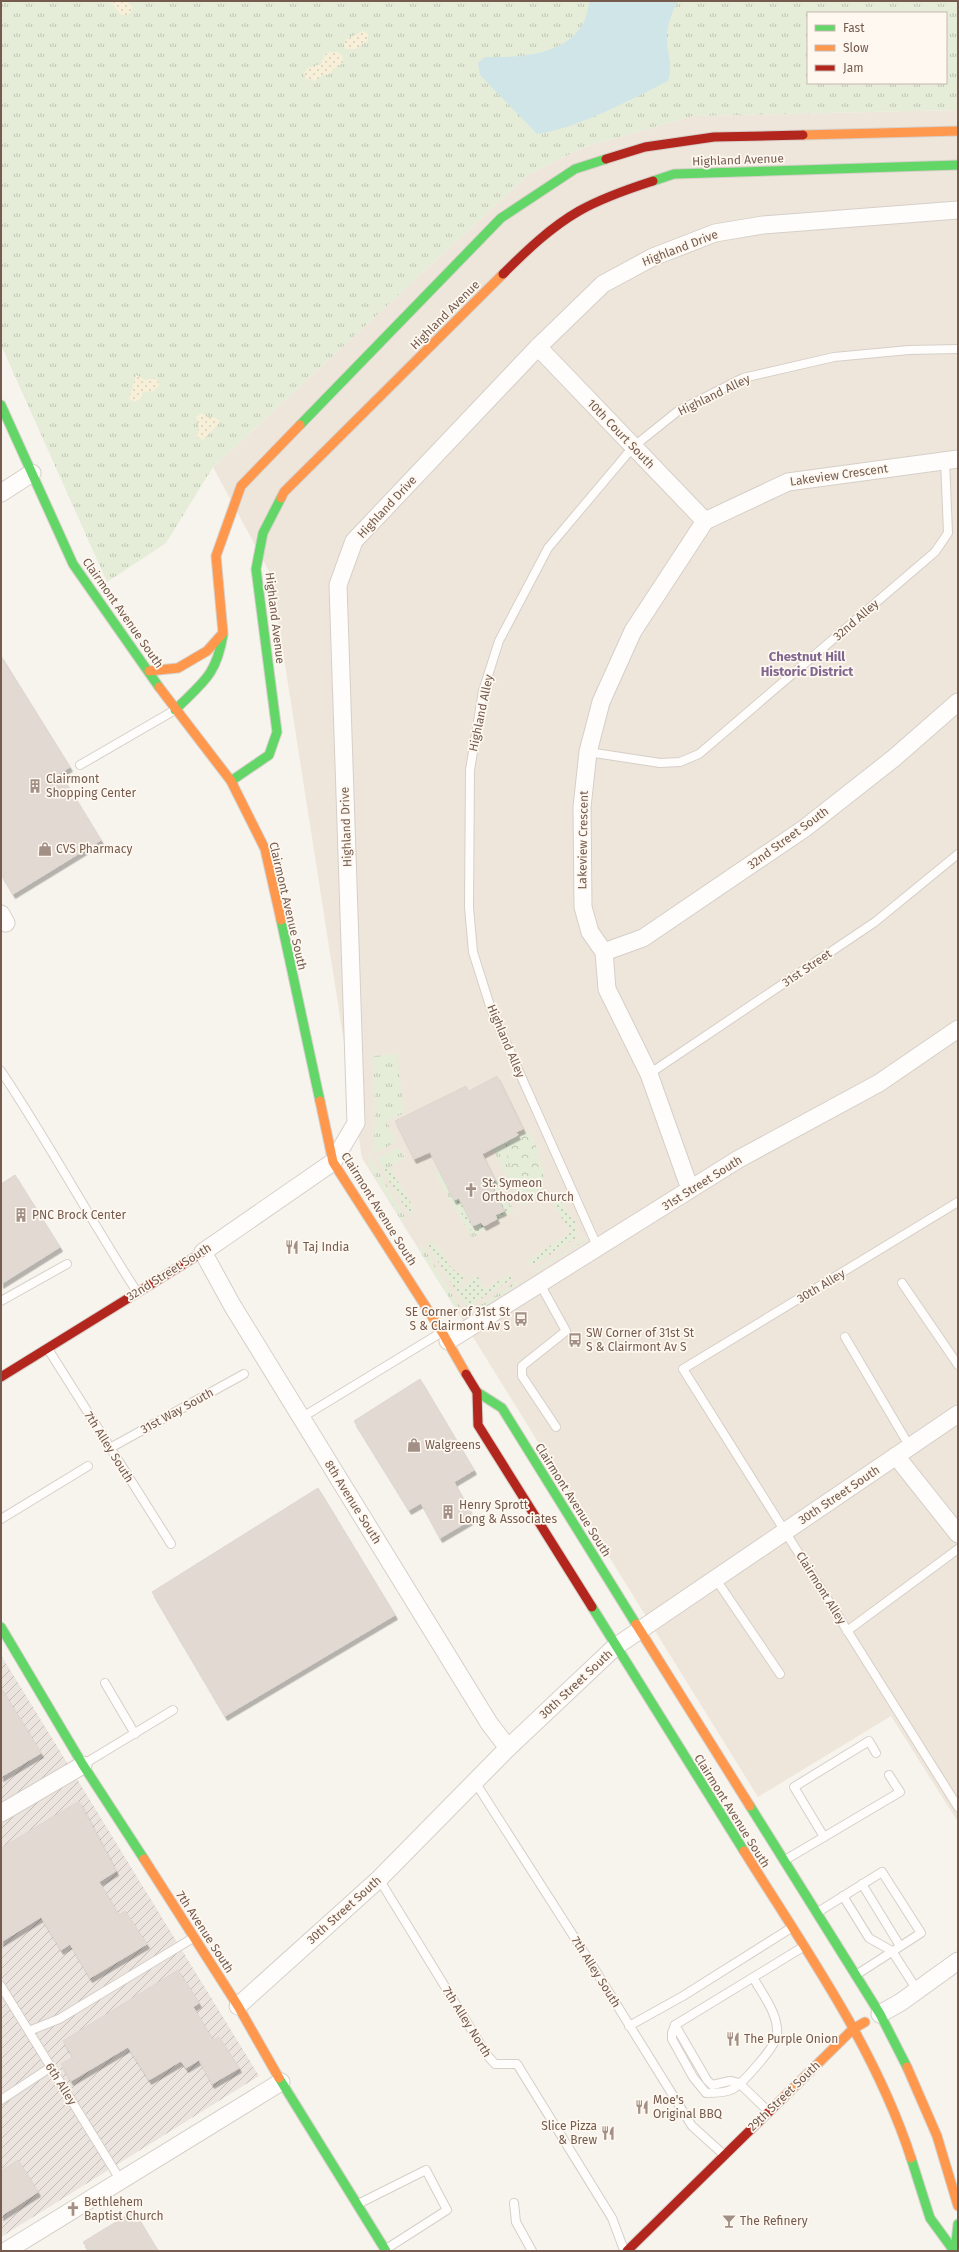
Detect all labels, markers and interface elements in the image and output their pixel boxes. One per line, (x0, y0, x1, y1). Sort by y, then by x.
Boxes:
legend (807, 12, 947, 84)
text: Fast (843, 21, 865, 35)
text: Slow (843, 41, 869, 55)
text: Jam (843, 61, 863, 75)
street label: Highland Avenue (692, 151, 784, 169)
street label: Highland Drive (640, 227, 720, 269)
street label: Highland Avenue (408, 278, 482, 352)
street label: Highland Alley (676, 371, 752, 418)
street label: 10th Court South (584, 396, 658, 472)
street label: Lakeview Crescent (789, 461, 890, 489)
street label: Highland Drive (354, 473, 420, 541)
street label: Clairmont Avenue South (80, 555, 166, 671)
street label: Highland Avenue (262, 571, 288, 665)
street label: 32nd Alley (830, 596, 882, 643)
district label: Chestnut Hill Historic District (761, 649, 854, 679)
street label: Highland Alley (466, 673, 496, 753)
place label: Clairmont Shopping Center (46, 772, 136, 800)
building icon: Clairmont Shopping Center (27, 778, 43, 794)
street label: Highland Drive (338, 787, 354, 867)
street label: Lakeview Crescent (575, 790, 591, 890)
street label: 32nd Street South (745, 804, 831, 872)
street label: Clairmont Avenue South (266, 840, 310, 972)
shop icon: CVS Pharmacy (37, 841, 53, 857)
place label: CVS Pharmacy (56, 842, 132, 856)
street label: 31st Street (780, 946, 835, 990)
street label: Highland Alley (484, 1002, 528, 1080)
street label: Clairmont Avenue South (338, 1150, 420, 1268)
street label: 31st Street South (659, 1153, 745, 1213)
place label: St. Symeon Orthodox Church (482, 1176, 574, 1204)
church icon: St. Symeon Orthodox Church (463, 1182, 479, 1198)
building icon: PNC Brock Center (13, 1207, 29, 1223)
place label: PNC Brock Center (32, 1208, 126, 1222)
restaurant icon: Taj India (284, 1239, 300, 1255)
street label: 32nd Street South (124, 1240, 214, 1304)
place label: Taj India (303, 1240, 349, 1254)
street label: 30th Alley (794, 1266, 848, 1306)
place label: SE Corner of 31st St S & Clairmont Av S (405, 1305, 511, 1333)
bus stop icon: SE Corner of 31st St S & Clairmont Av S (513, 1311, 529, 1327)
place label: SW Corner of 31st St S & Clairmont Av S (586, 1326, 695, 1354)
bus stop icon: SW Corner of 31st St S & Clairmont Av S (567, 1332, 583, 1348)
street label: 31st Way South (138, 1385, 216, 1437)
street label: 7th Alley South (82, 1409, 136, 1485)
shop icon: Walgreens (406, 1437, 422, 1453)
place label: Walgreens (425, 1438, 481, 1452)
street label: Clairmont Avenue South (532, 1441, 614, 1559)
street label: 8th Avenue South (322, 1458, 384, 1546)
street label: 30th Street South (796, 1463, 882, 1527)
place label: Henry Sprott Long & Associates (459, 1498, 557, 1526)
building icon: Henry Sprott Long & Associates (440, 1504, 456, 1520)
street label: Clairmont Alley (793, 1549, 849, 1627)
street label: 30th Street South (537, 1647, 615, 1721)
street label: Clairmont Avenue South (691, 1752, 773, 1870)
street label: 30th Street South (304, 1873, 384, 1947)
street label: 7th Avenue South (173, 1888, 237, 1976)
street label: 7th Alley South (569, 1934, 623, 2010)
street label: 7th Alley North (440, 1984, 494, 2060)
restaurant icon: The Purple Onion (725, 2031, 741, 2047)
place label: The Purple Onion (744, 2032, 838, 2046)
street label: 29th Street South (745, 2058, 823, 2134)
street label: 6th Alley (43, 2060, 79, 2108)
place label: Moe's Original BBQ (653, 2093, 722, 2121)
restaurant icon: Moe's Original BBQ (634, 2099, 650, 2115)
place label: Slice Pizza & Brew (541, 2119, 597, 2147)
restaurant icon: Slice Pizza & Brew (600, 2125, 616, 2141)
place label: Bethlehem Baptist Church (84, 2195, 163, 2223)
church icon: Bethlehem Baptist Church (65, 2201, 81, 2217)
bar icon: The Refinery (721, 2213, 737, 2229)
place label: The Refinery (740, 2214, 808, 2228)

